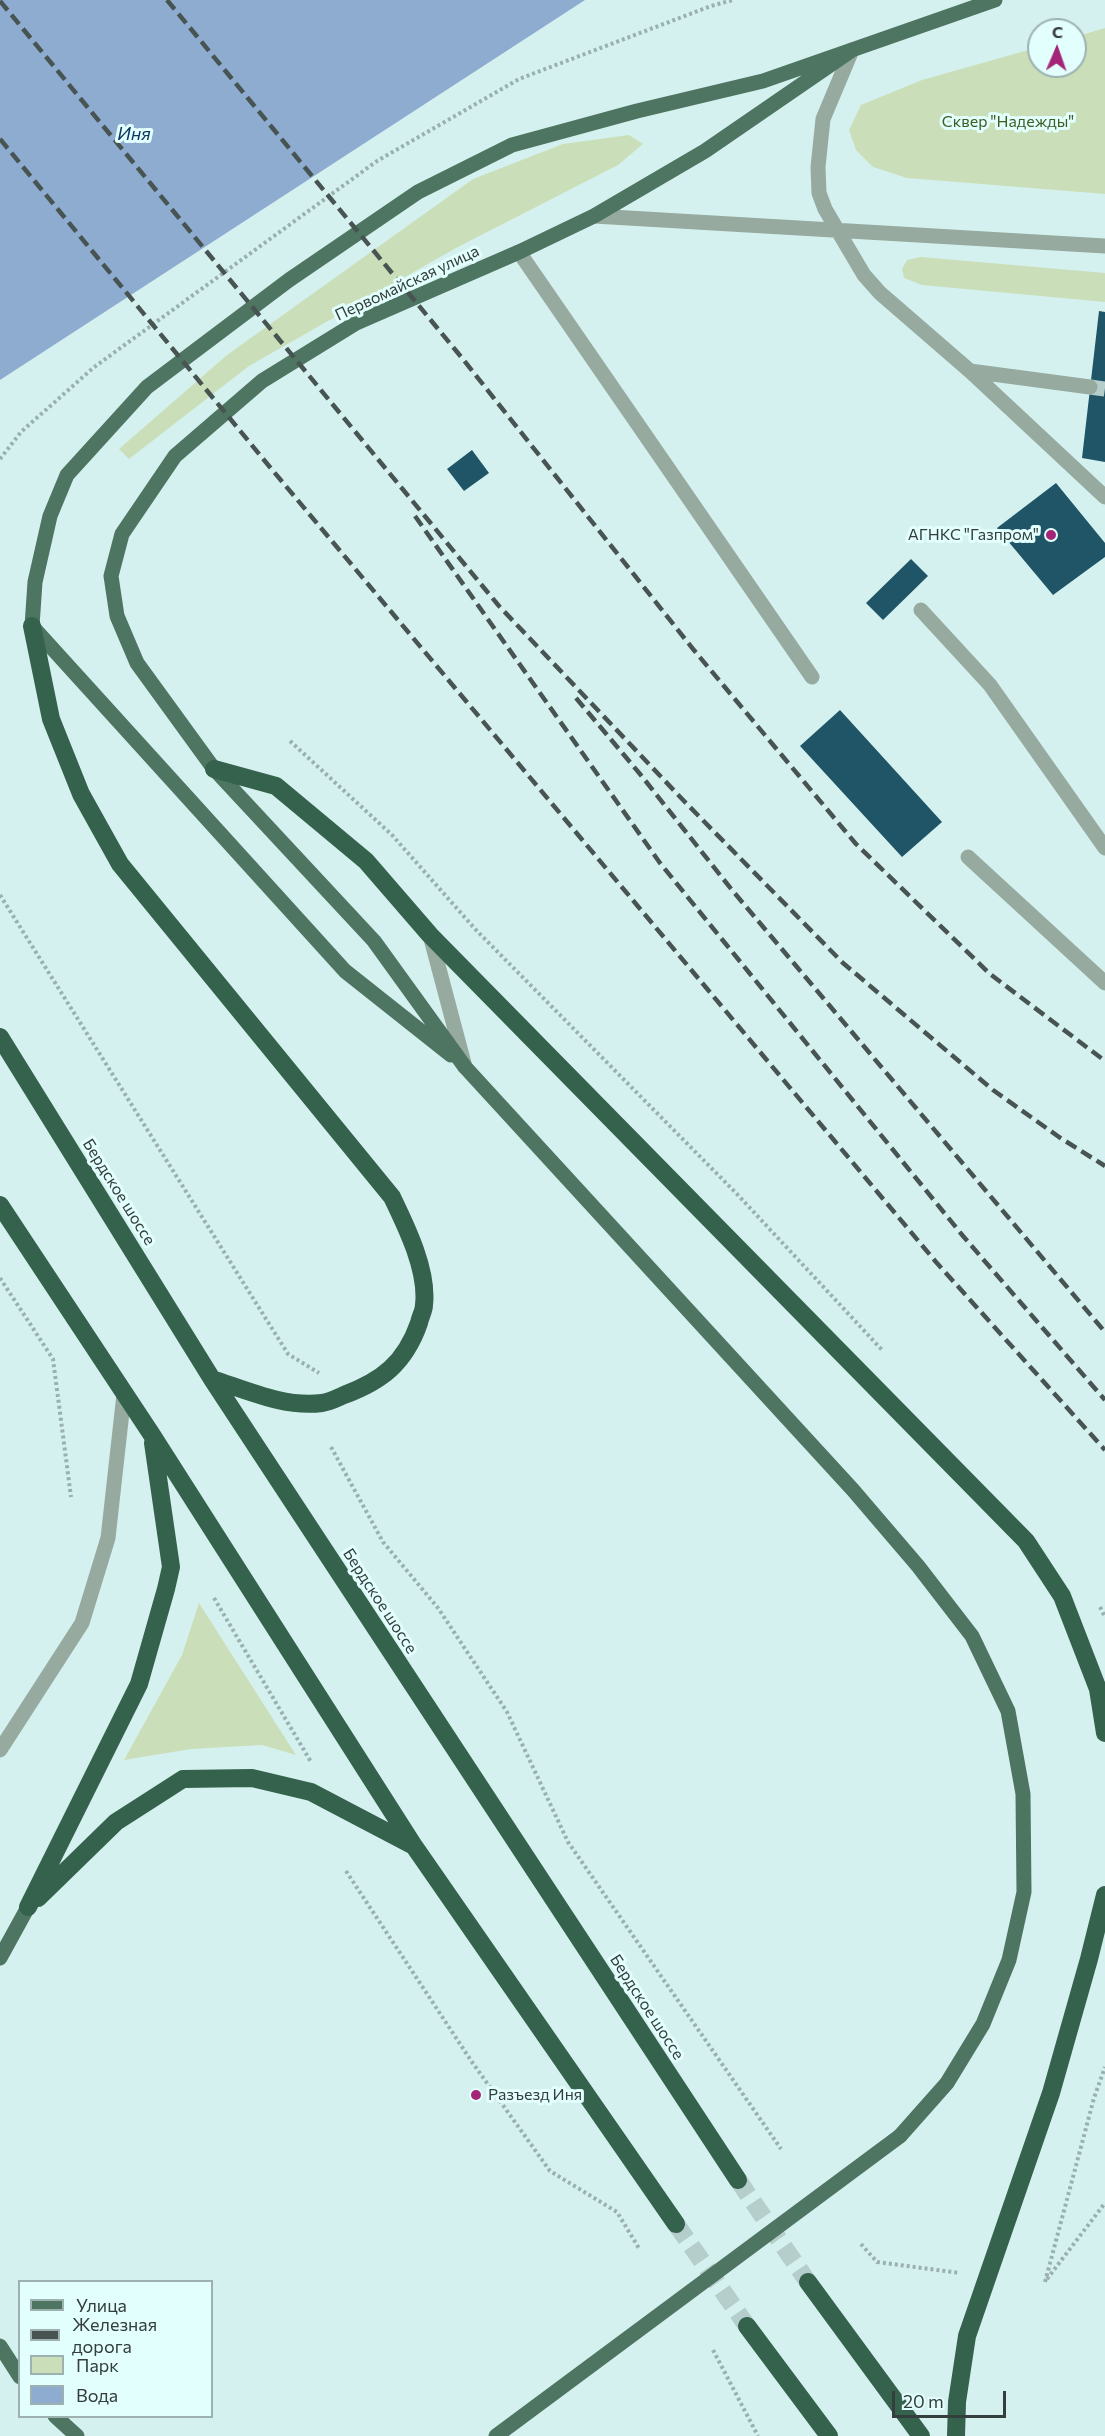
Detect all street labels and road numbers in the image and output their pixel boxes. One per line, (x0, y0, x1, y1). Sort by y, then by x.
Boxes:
street label: Первомайская улица (332, 241, 482, 325)
street label: Бердское шоссе (79, 1135, 159, 1249)
street label: Бердское шоссе (339, 1545, 421, 1657)
street label: Бердское шоссе (606, 1951, 688, 2063)

